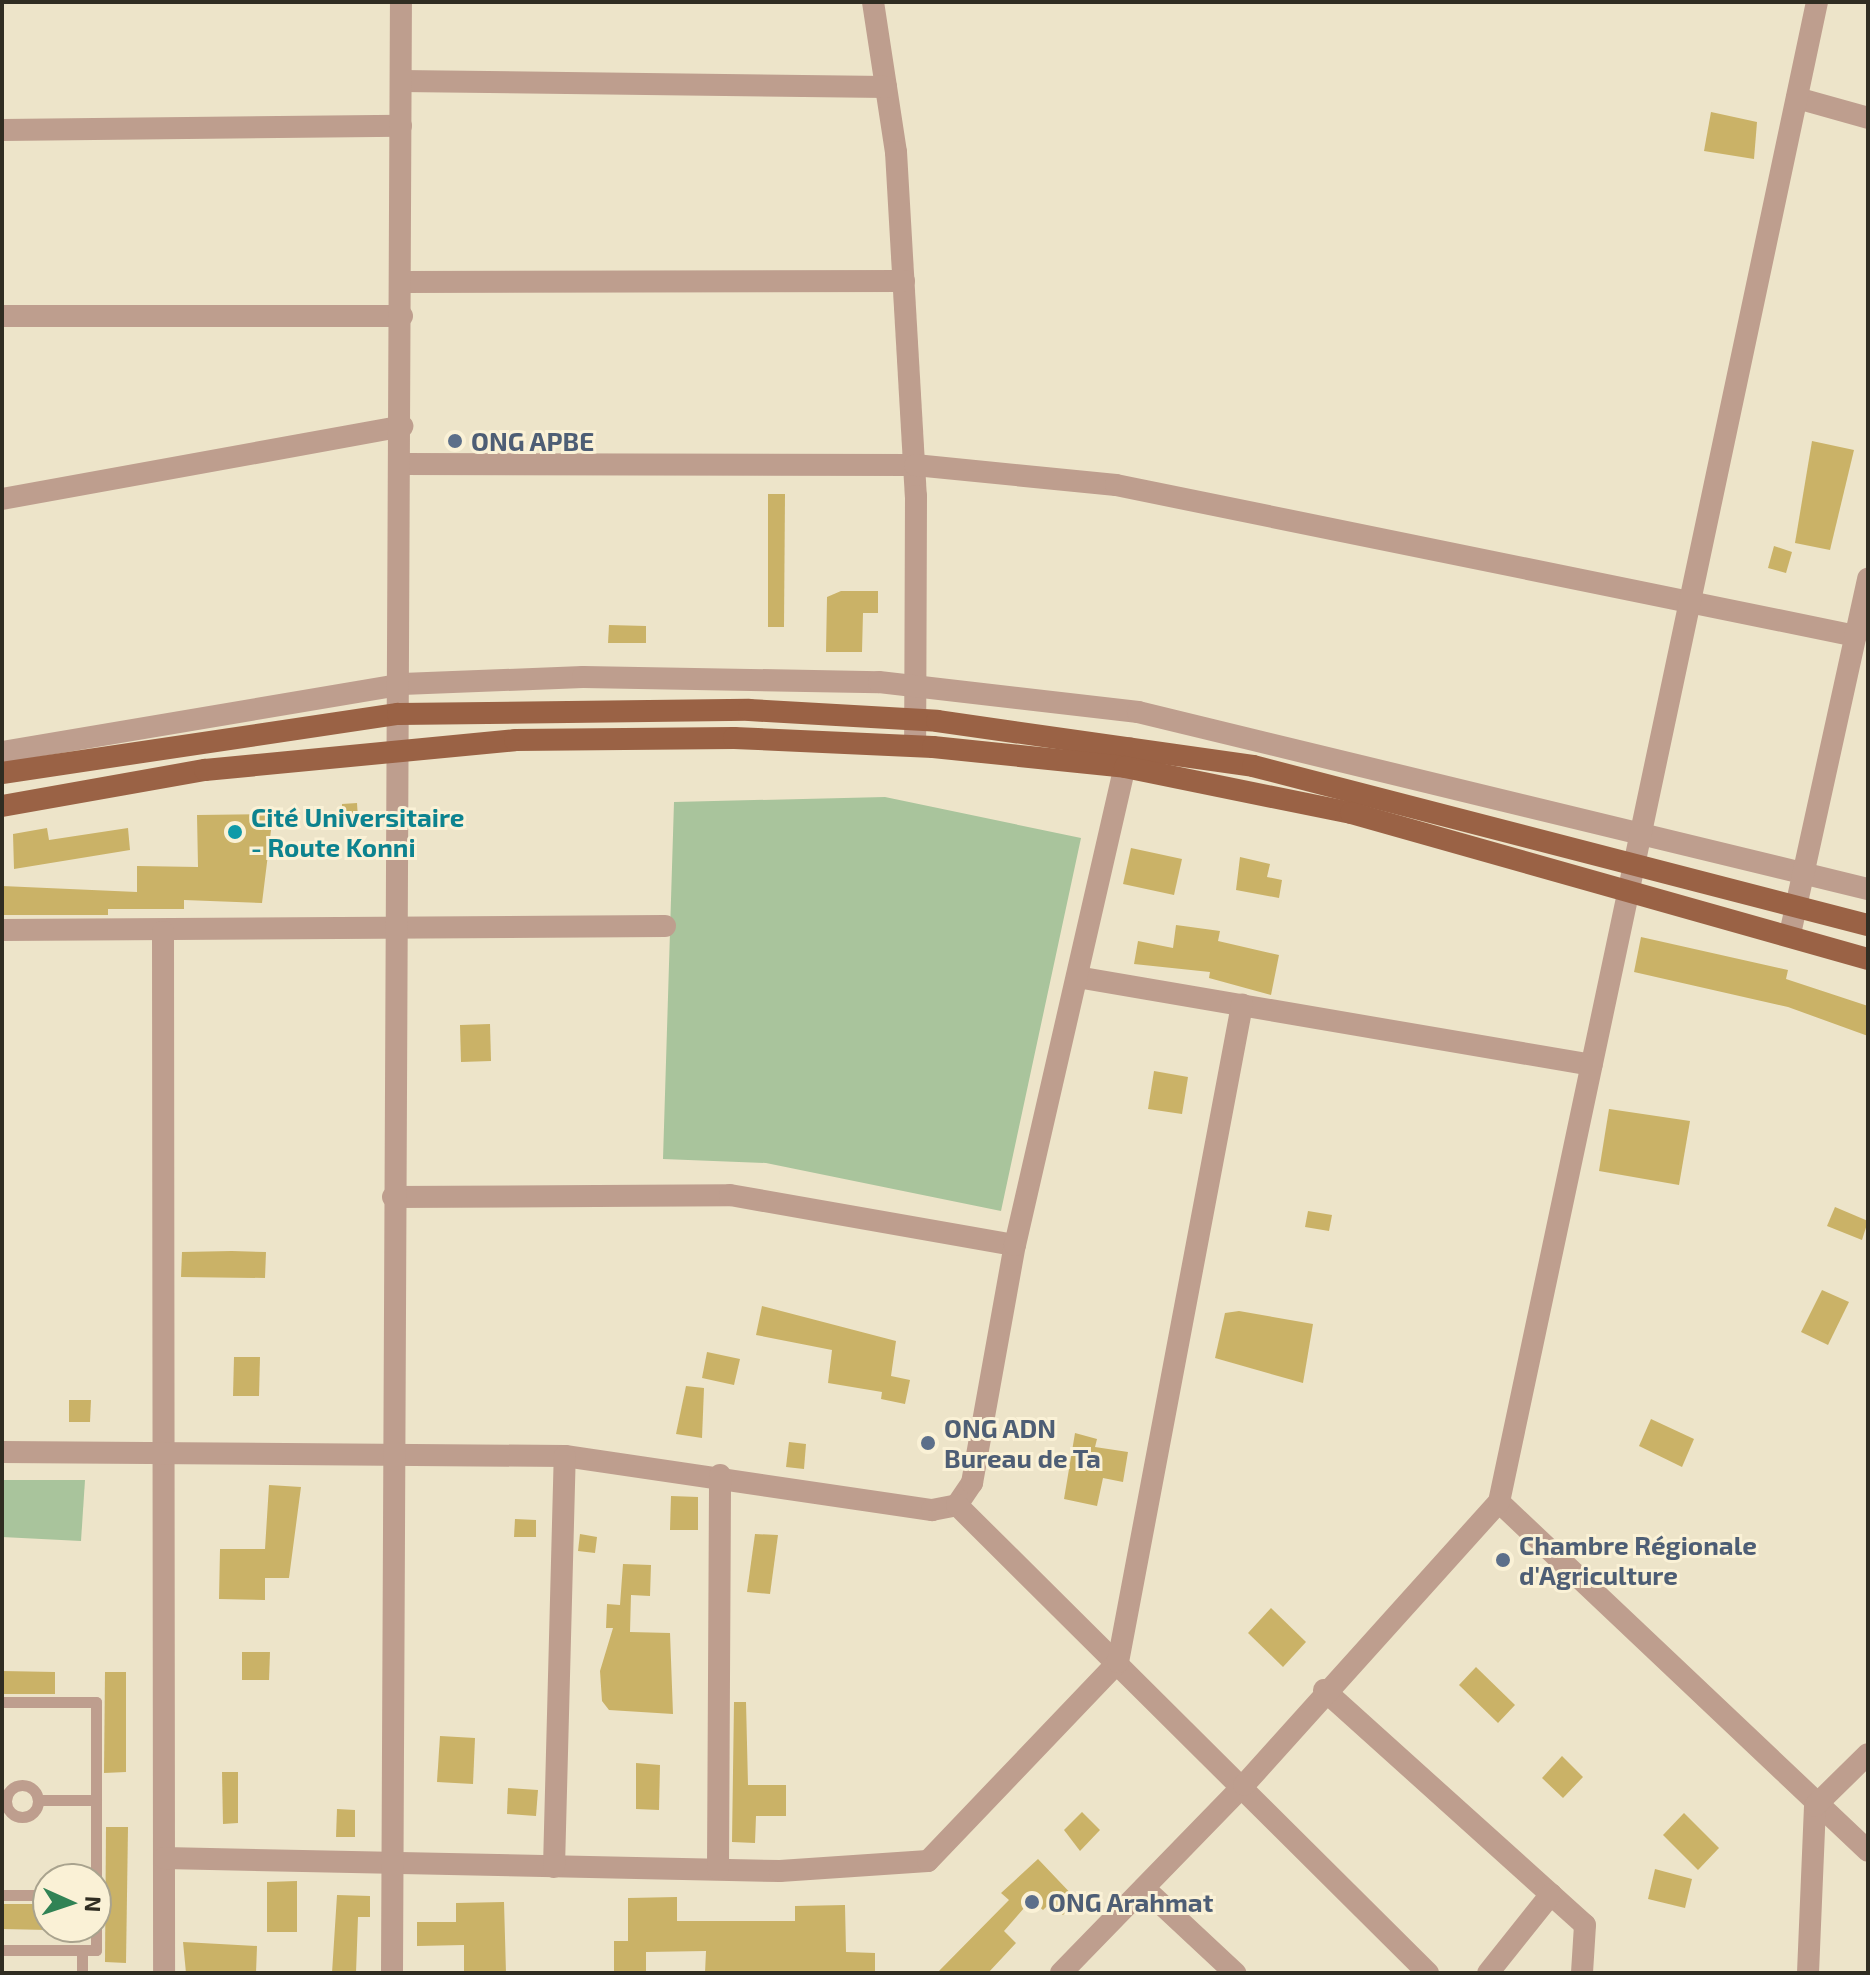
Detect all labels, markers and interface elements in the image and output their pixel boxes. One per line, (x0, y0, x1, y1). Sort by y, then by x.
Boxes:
place label: ONG APBE (471, 425, 595, 457)
marker: ONG APBE (446, 432, 464, 450)
place label: Cité Universitaire - Route Konni (251, 801, 464, 862)
marker: Cité Universitaire - Route Konni (226, 823, 244, 841)
place label: ONG ADN Bureau de Ta (944, 1412, 1101, 1474)
marker: ONG ADN Bureau de Ta (919, 1434, 937, 1452)
place label: Chambre Régionale d'Agriculture (1519, 1529, 1757, 1590)
marker: Chambre Régionale d'Agriculture (1494, 1551, 1512, 1569)
north arrow (32, 1863, 112, 1943)
place label: ONG Arahmat (1048, 1886, 1214, 1918)
marker: ONG Arahmat (1023, 1893, 1041, 1911)
text: N (81, 1896, 107, 1913)

